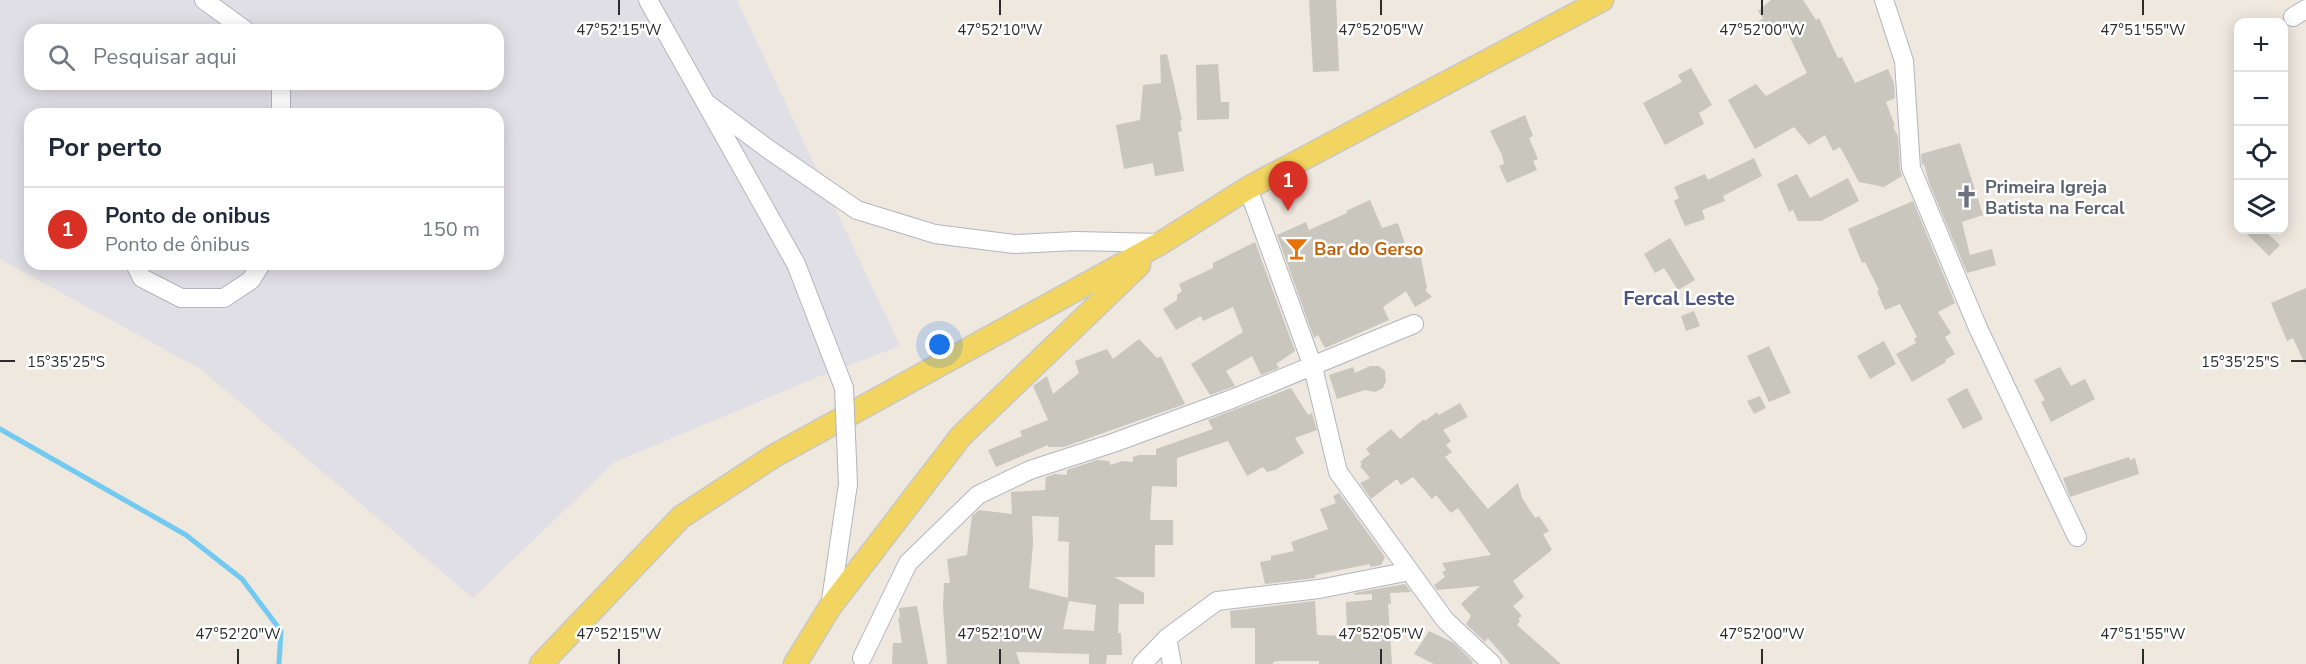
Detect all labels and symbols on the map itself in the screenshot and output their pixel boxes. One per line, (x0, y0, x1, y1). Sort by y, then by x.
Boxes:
text: 47°52'15"W (576, 20, 662, 40)
text: 47°52'10"W (957, 20, 1043, 40)
text: 47°52'05"W (1338, 20, 1424, 40)
text: 47°52'00"W (1719, 20, 1805, 40)
text: 47°51'55"W (2100, 20, 2186, 40)
pin: 1 (1268, 162, 1308, 211)
place label: Primeira Igreja Batista na Fercal (1985, 175, 2125, 220)
church icon: Primeira Igreja Batista na Fercal (1954, 184, 1980, 210)
bar icon: Bar do Gerso (1283, 236, 1309, 262)
place label: Bar do Gerso (1314, 237, 1423, 261)
district label: Fercal Leste (1623, 285, 1735, 312)
your location (925, 330, 954, 359)
text: 15°35'25"S (27, 352, 105, 372)
text: 15°35'25"S (2201, 352, 2279, 372)
text: 47°52'20"W (195, 624, 281, 644)
text: 47°52'15"W (576, 624, 662, 644)
text: 47°52'10"W (957, 624, 1043, 644)
text: 47°52'05"W (1338, 624, 1424, 644)
text: 47°52'00"W (1719, 624, 1805, 644)
text: 47°51'55"W (2100, 624, 2186, 644)

